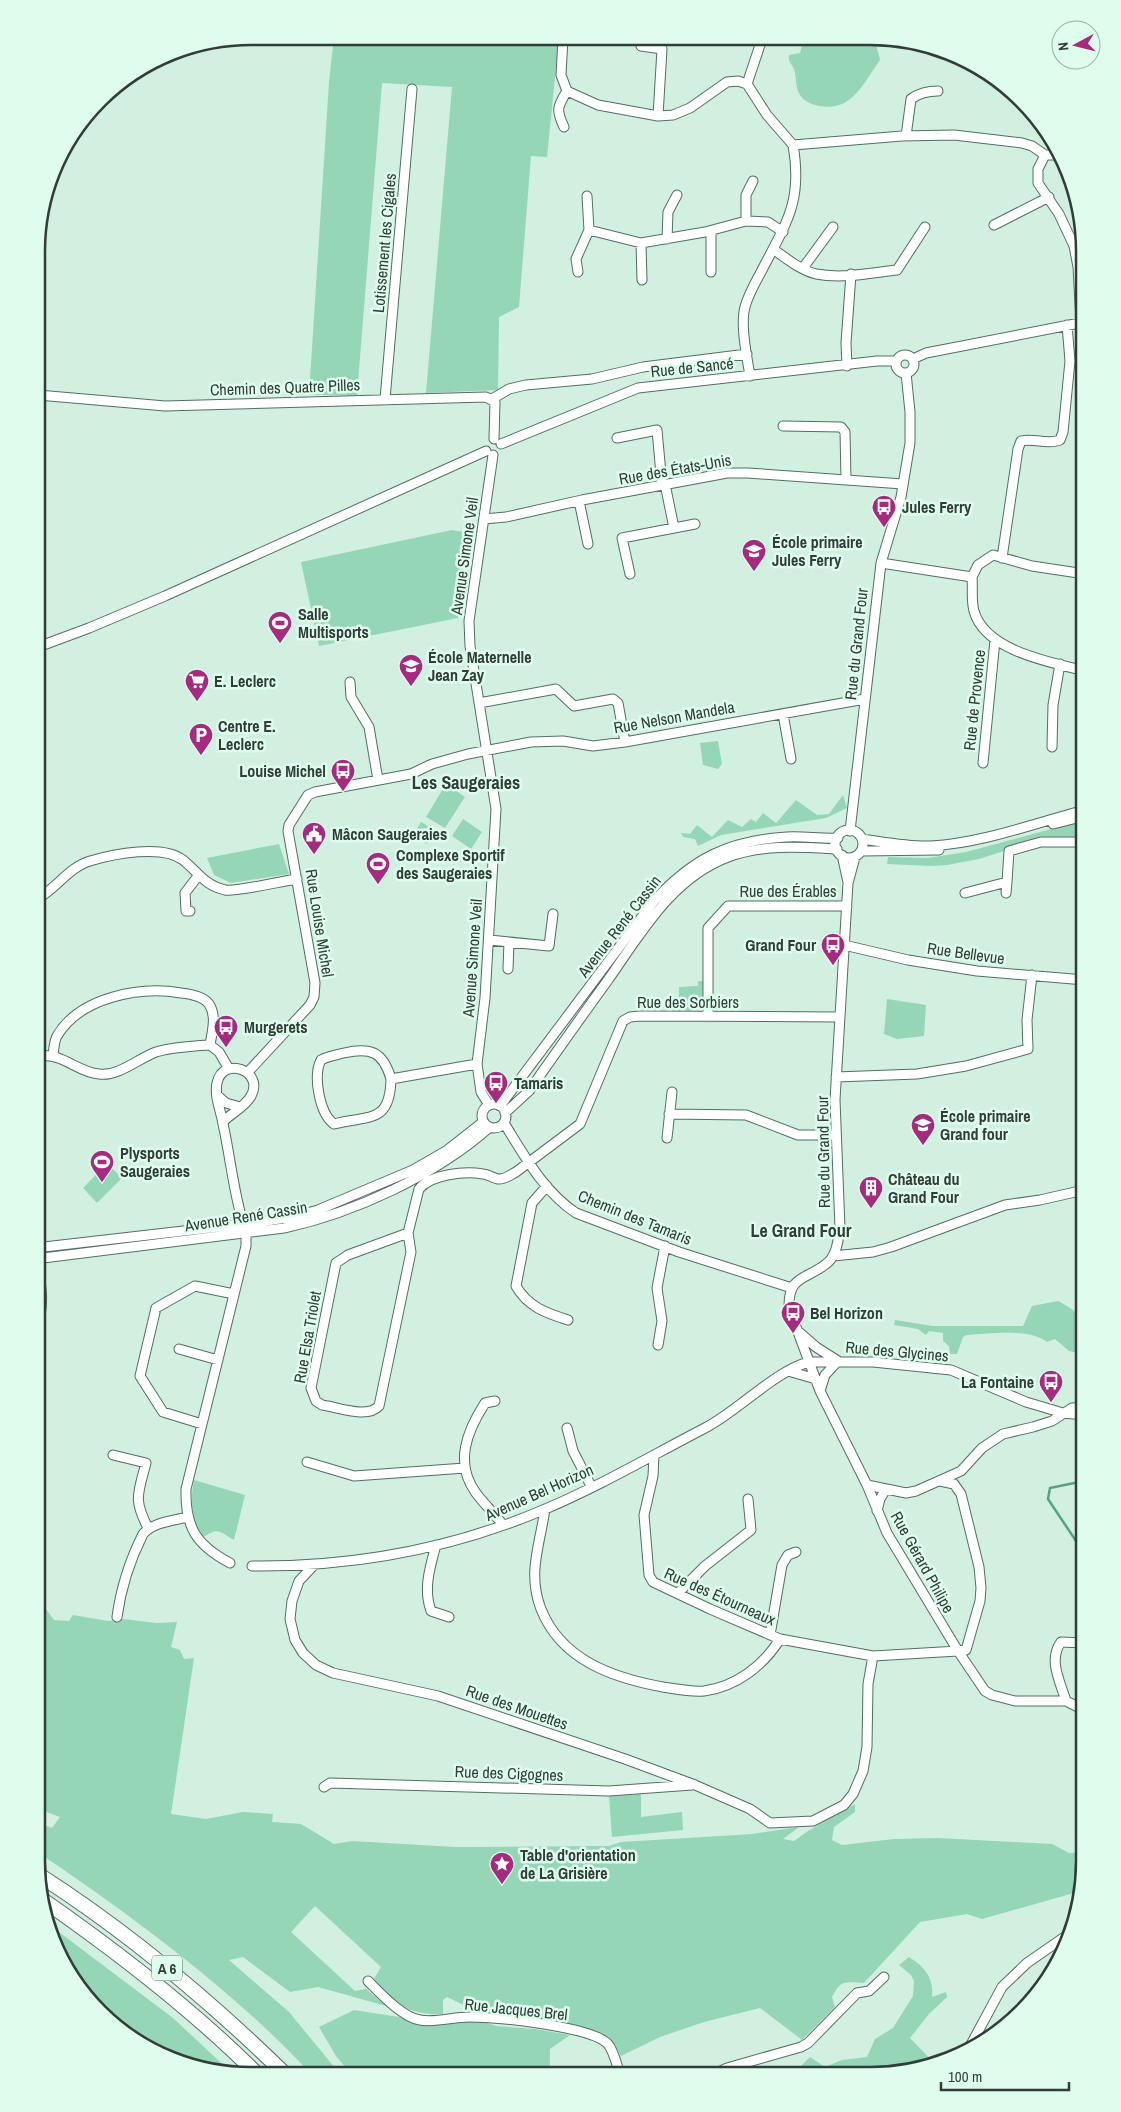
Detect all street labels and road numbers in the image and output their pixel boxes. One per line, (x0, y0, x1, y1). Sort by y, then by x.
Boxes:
street label: Lotissement les Cigales (367, 172, 401, 314)
street label: Rue de Sancé (649, 352, 735, 382)
street label: Chemin des Quatre Pilles (210, 373, 360, 401)
street label: Rue des États-Unis (617, 448, 733, 490)
street label: Avenue Simone Veil (445, 496, 483, 617)
street label: Rue du Grand Four (839, 586, 873, 701)
street label: Rue de Provence (958, 648, 990, 752)
street label: Rue Nelson Mandela (612, 695, 737, 738)
street label: Rue Louise Michel (301, 867, 339, 979)
street label: Avenue René Cassin (572, 870, 666, 982)
street label: Rue des Érables (740, 880, 837, 902)
street label: Avenue Simone Veil (457, 898, 487, 1019)
street label: Rue Bellevue (926, 937, 1006, 969)
street label: Rue des Sorbiers (637, 991, 739, 1013)
street label: Rue du Grand Four (811, 1095, 835, 1208)
street label: Chemin des Tamaris (575, 1184, 695, 1250)
street label: Avenue René Cassin (182, 1195, 309, 1237)
street label: Rue Elsa Triolet (288, 1289, 326, 1385)
street label: Rue des Glycines (844, 1336, 950, 1366)
street label: Avenue Bel Horizon (480, 1458, 597, 1526)
street label: Rue Gérard Philipe (886, 1507, 960, 1617)
street label: Rue des Étourneaux (661, 1562, 780, 1631)
street label: Rue des Mouettes (463, 1679, 571, 1735)
street label: Rue des Cigognes (454, 1760, 564, 1786)
road number: A 6 (152, 1956, 182, 1980)
street label: Rue Jacques Brel (463, 1993, 569, 2025)

